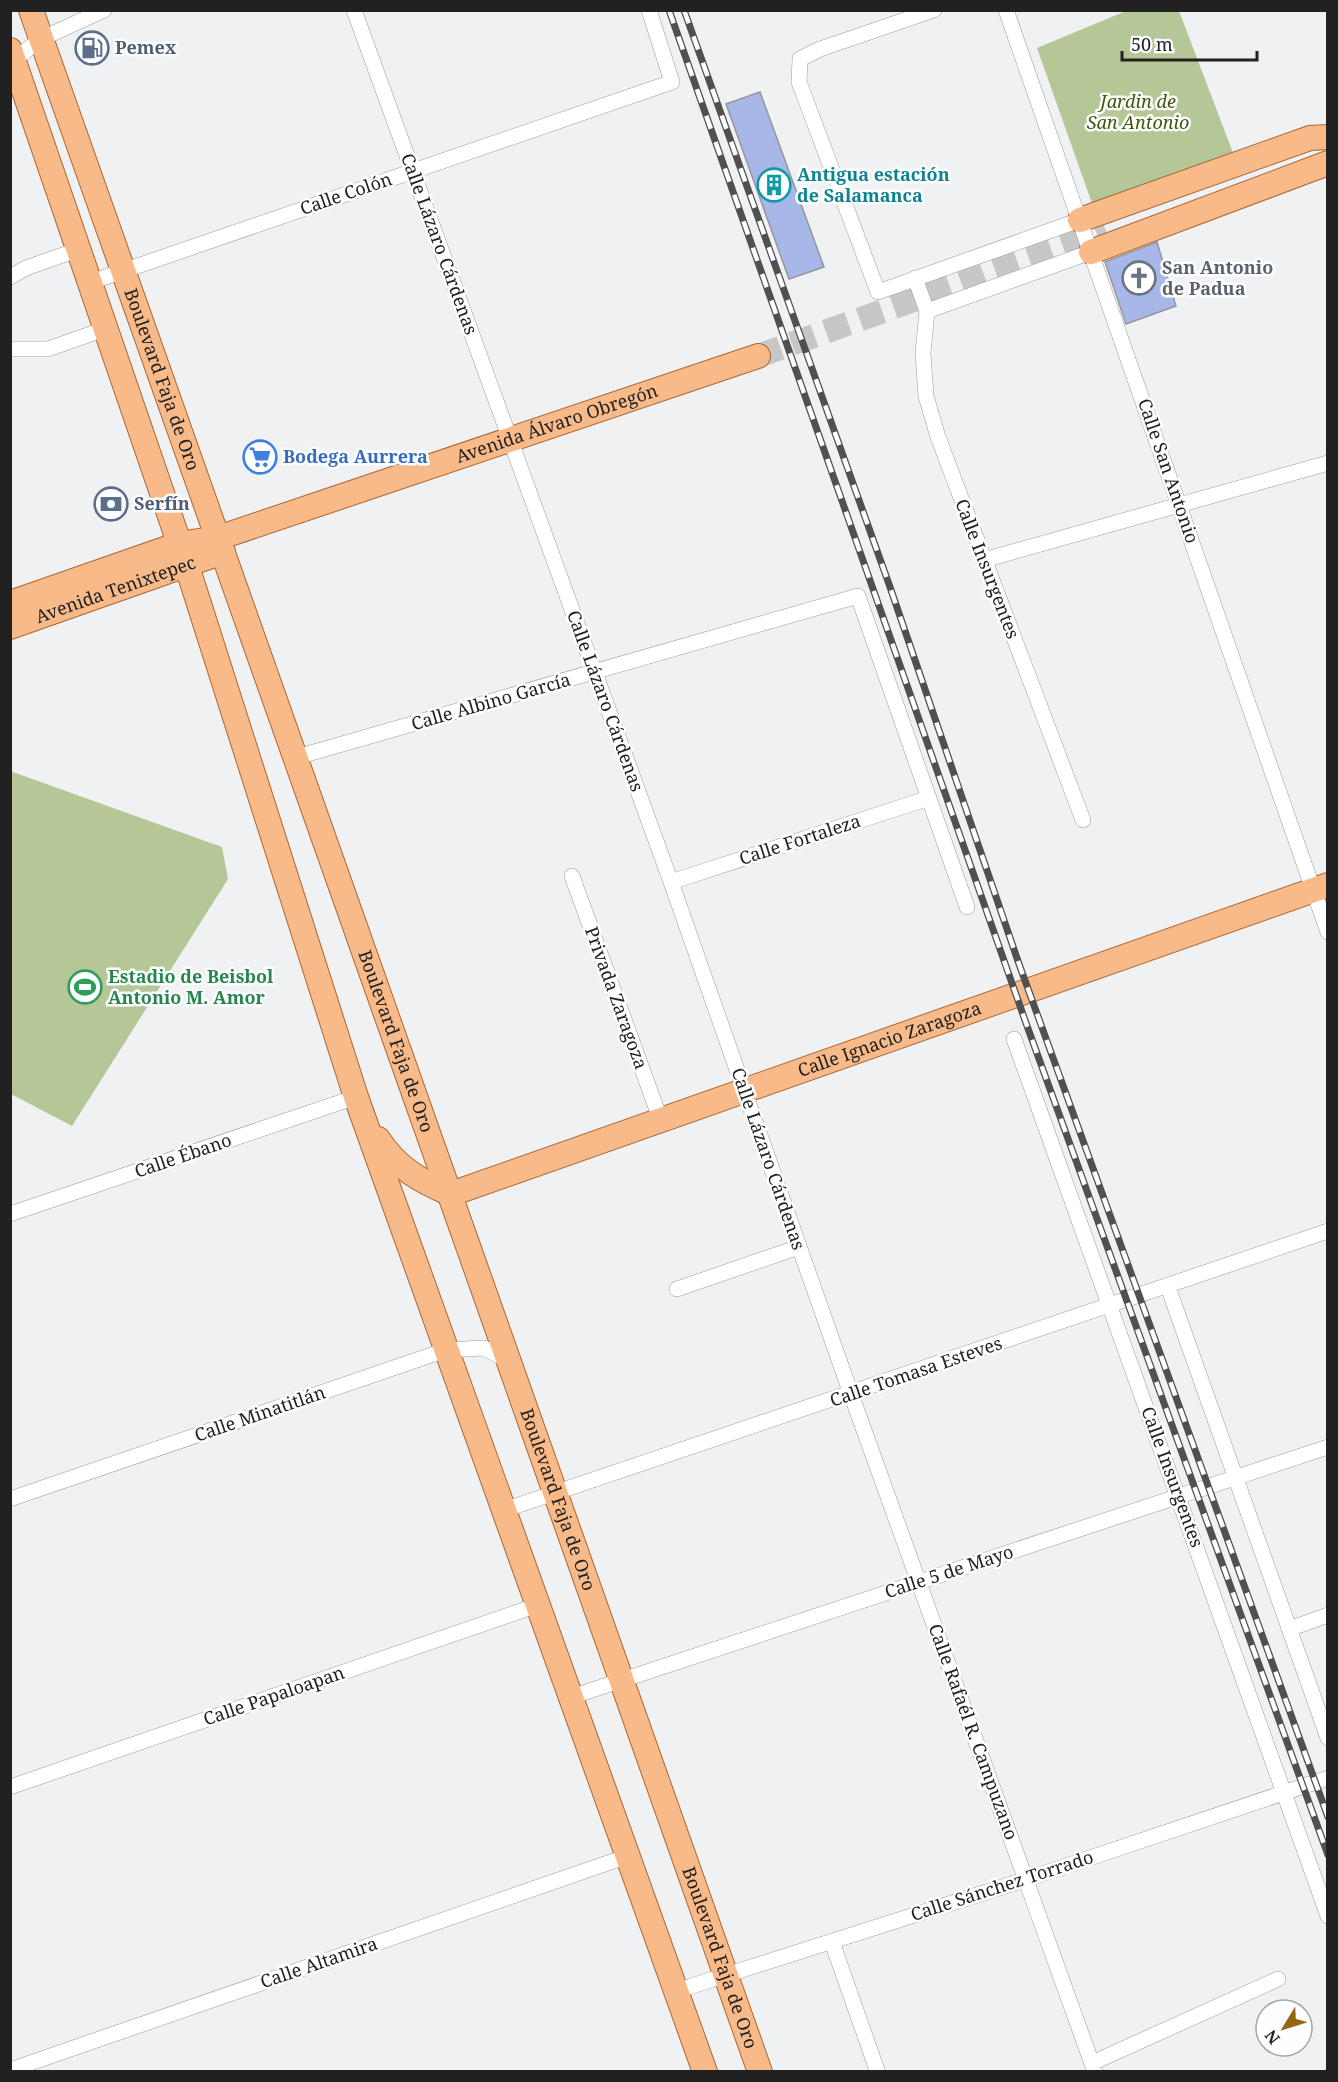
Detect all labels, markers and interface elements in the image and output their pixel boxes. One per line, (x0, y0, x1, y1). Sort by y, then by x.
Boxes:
scale bar (1122, 24, 1257, 62)
fuel station icon: Pemex (74, 30, 110, 66)
text: 50 m (1131, 32, 1173, 56)
place label: Pemex (115, 35, 177, 59)
park label: Jardin de San Antonio (1087, 89, 1189, 134)
street label: Calle Lázaro Cárdenas (396, 150, 484, 338)
place label: Antigua estación de Salamanca (797, 162, 950, 207)
street label: Calle Colón (297, 166, 395, 220)
building icon: Antigua estación de Salamanca (756, 167, 792, 203)
place label: San Antonio de Padua (1162, 255, 1273, 300)
church icon: San Antonio de Padua (1121, 260, 1157, 296)
street label: Boulevard Faja de Oro (119, 285, 206, 474)
street label: Avenida Álvaro Obregón (452, 378, 661, 468)
street label: Calle San Antonio (1133, 395, 1205, 546)
supermarket icon: Bodega Aurrera (242, 439, 278, 475)
place label: Bodega Aurrera (283, 444, 428, 468)
bank icon: Serfín (93, 486, 129, 522)
place label: Serfín (134, 491, 190, 515)
street label: Calle Insurgentes (950, 495, 1026, 642)
street label: Avenida Tenixtepec (32, 550, 199, 628)
street label: Calle Lázaro Cárdenas (562, 607, 650, 795)
street label: Calle Albino García (408, 667, 573, 735)
street label: Calle Fortaleza (736, 808, 864, 870)
street label: Privada Zaragoza (580, 923, 654, 1072)
street label: Boulevard Faja de Oro (353, 947, 440, 1135)
place label: Estadio de Beisbol Antonio M. Amor (108, 964, 274, 1009)
sports icon: Estadio de Beisbol Antonio M. Amor (67, 969, 103, 1005)
street label: Calle Ignacio Zaragoza (794, 995, 984, 1082)
street label: Calle Lázaro Cárdenas (726, 1064, 811, 1253)
street label: Calle Ébano (131, 1127, 234, 1183)
street label: Calle Tomasa Esteves (826, 1330, 1005, 1412)
street label: Calle Minatitlán (191, 1379, 329, 1447)
street label: Calle Insurgentes (1136, 1403, 1210, 1550)
street label: Boulevard Faja de Oro (515, 1405, 602, 1594)
street label: Calle 5 de Mayo (881, 1539, 1016, 1603)
street label: Calle Rafaél R. Campuzano (924, 1620, 1024, 1843)
street label: Calle Papaloapan (200, 1660, 348, 1730)
street label: Calle Sánchez Torrado (907, 1844, 1096, 1926)
street label: Boulevard Faja de Oro (677, 1863, 764, 2052)
street label: Calle Altamira (257, 1931, 380, 1993)
north arrow (1254, 1998, 1314, 2058)
text: N (1259, 2025, 1285, 2049)

